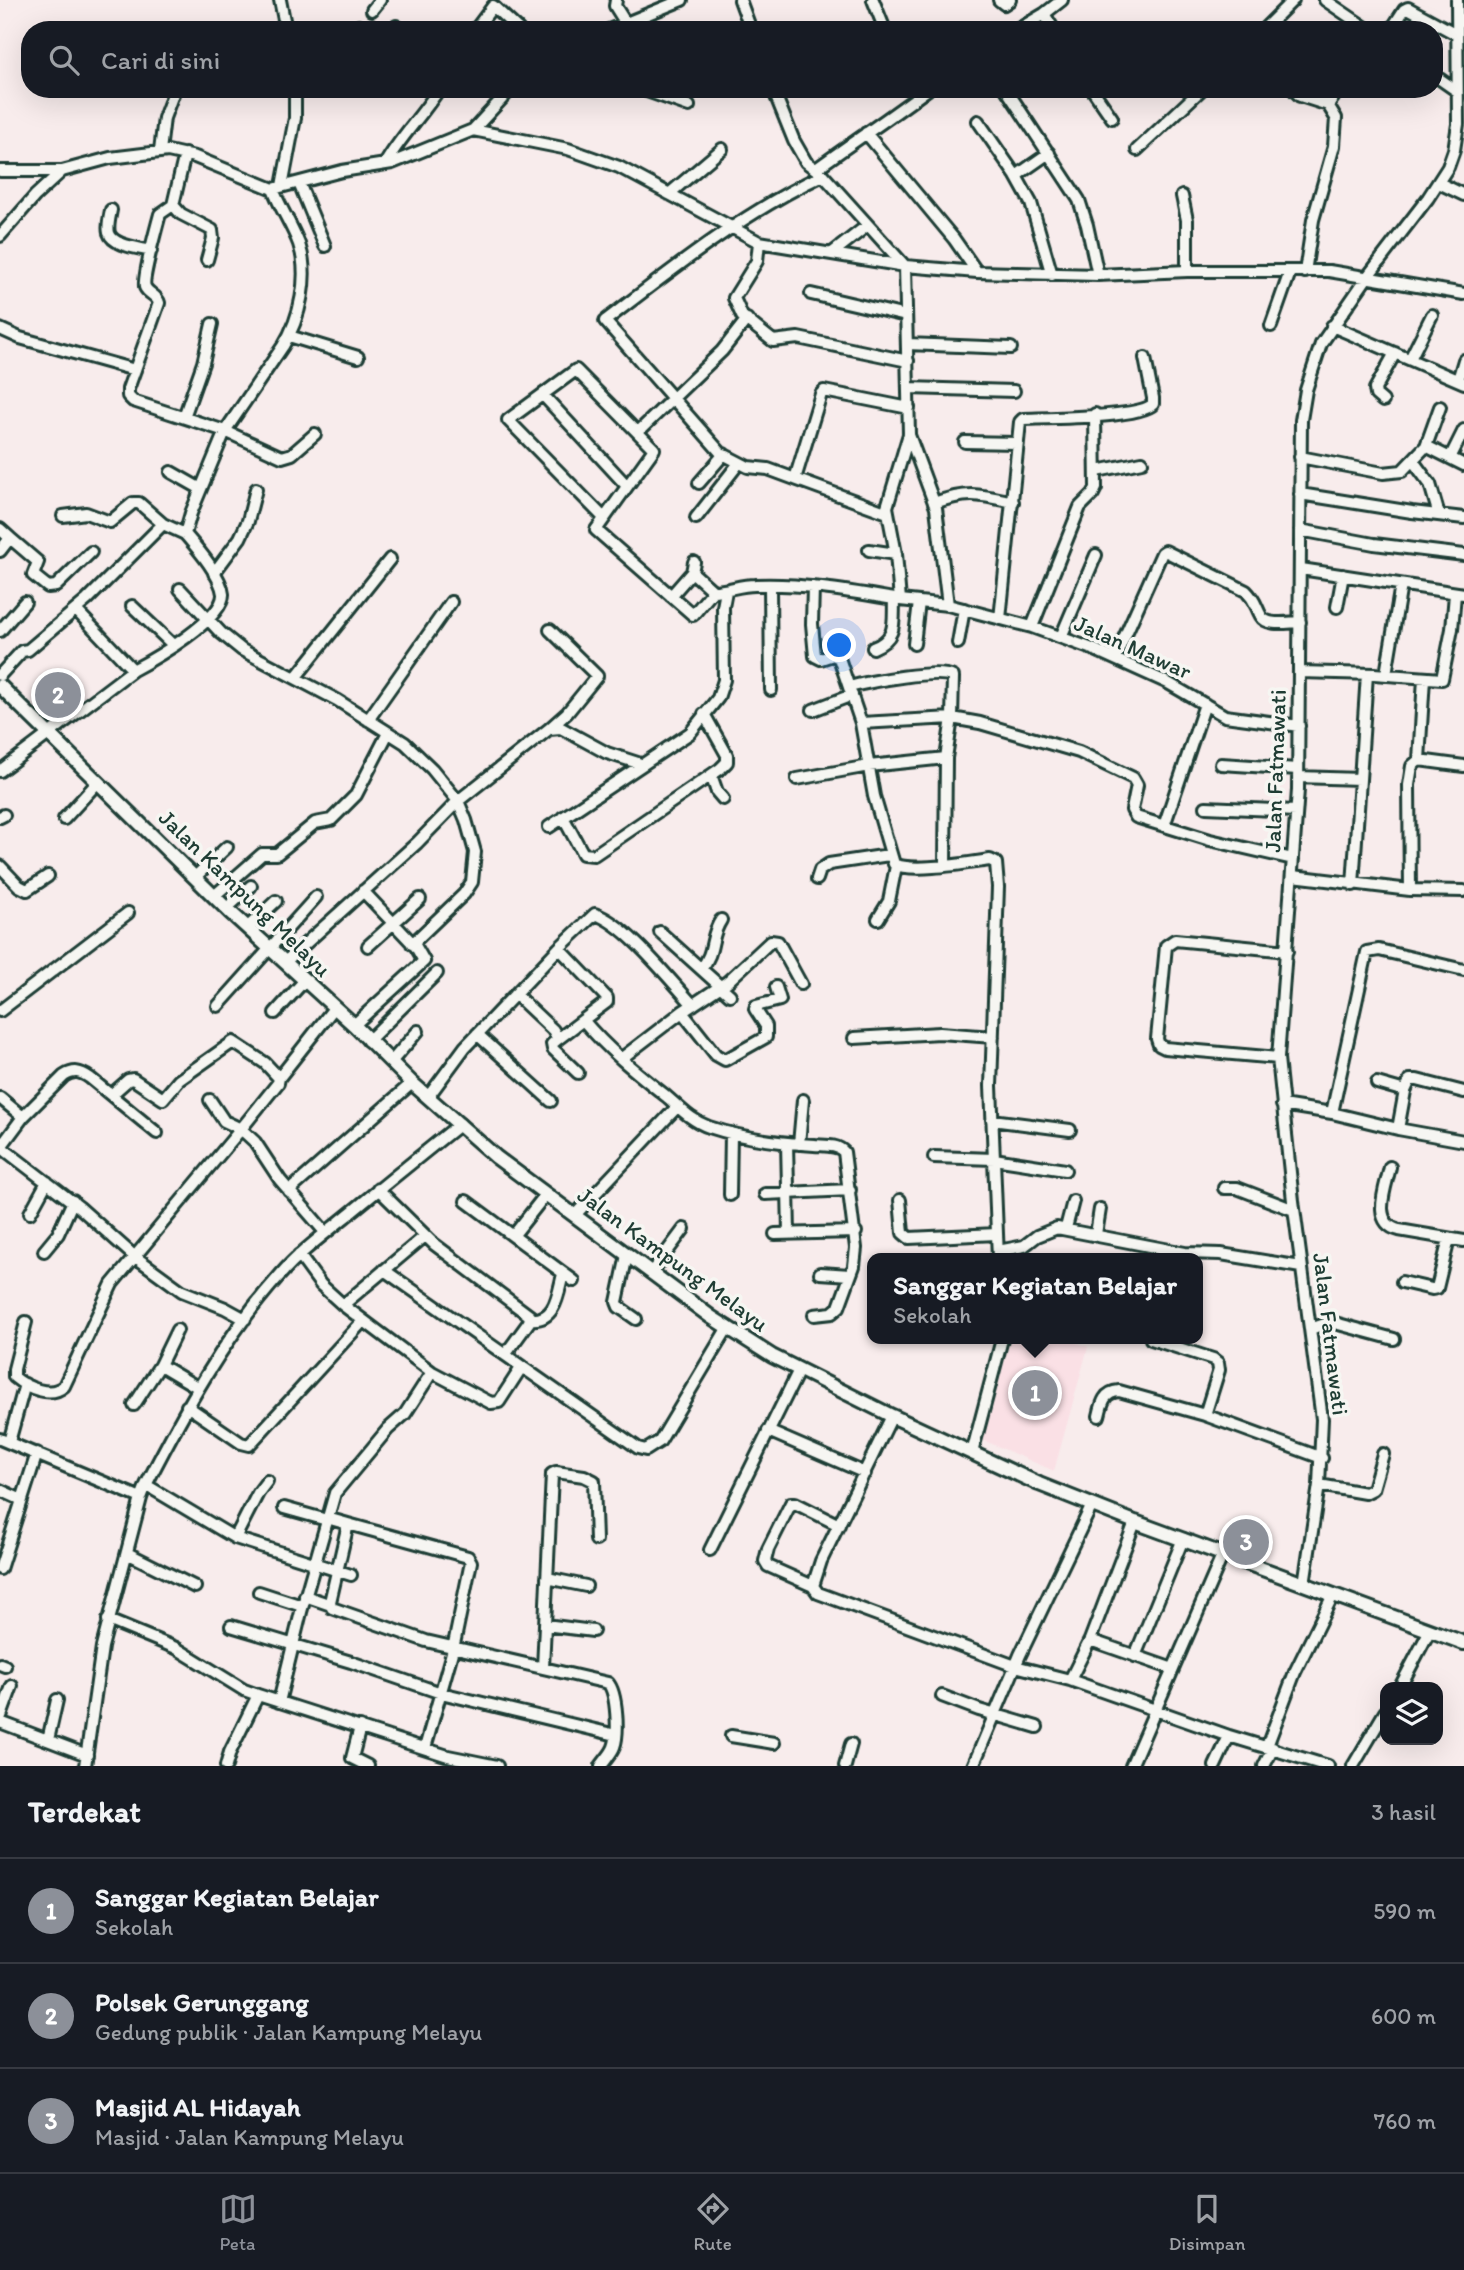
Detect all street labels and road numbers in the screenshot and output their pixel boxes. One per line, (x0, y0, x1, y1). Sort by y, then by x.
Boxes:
street label: Jalan Mawar (1070, 609, 1196, 685)
street label: Jalan Fatmawati (1258, 689, 1292, 853)
street label: Jalan Kampung Melayu (153, 803, 337, 983)
street label: Jalan Kampung Melayu (572, 1180, 774, 1338)
street label: Jalan Fatmawati (1307, 1251, 1355, 1417)

